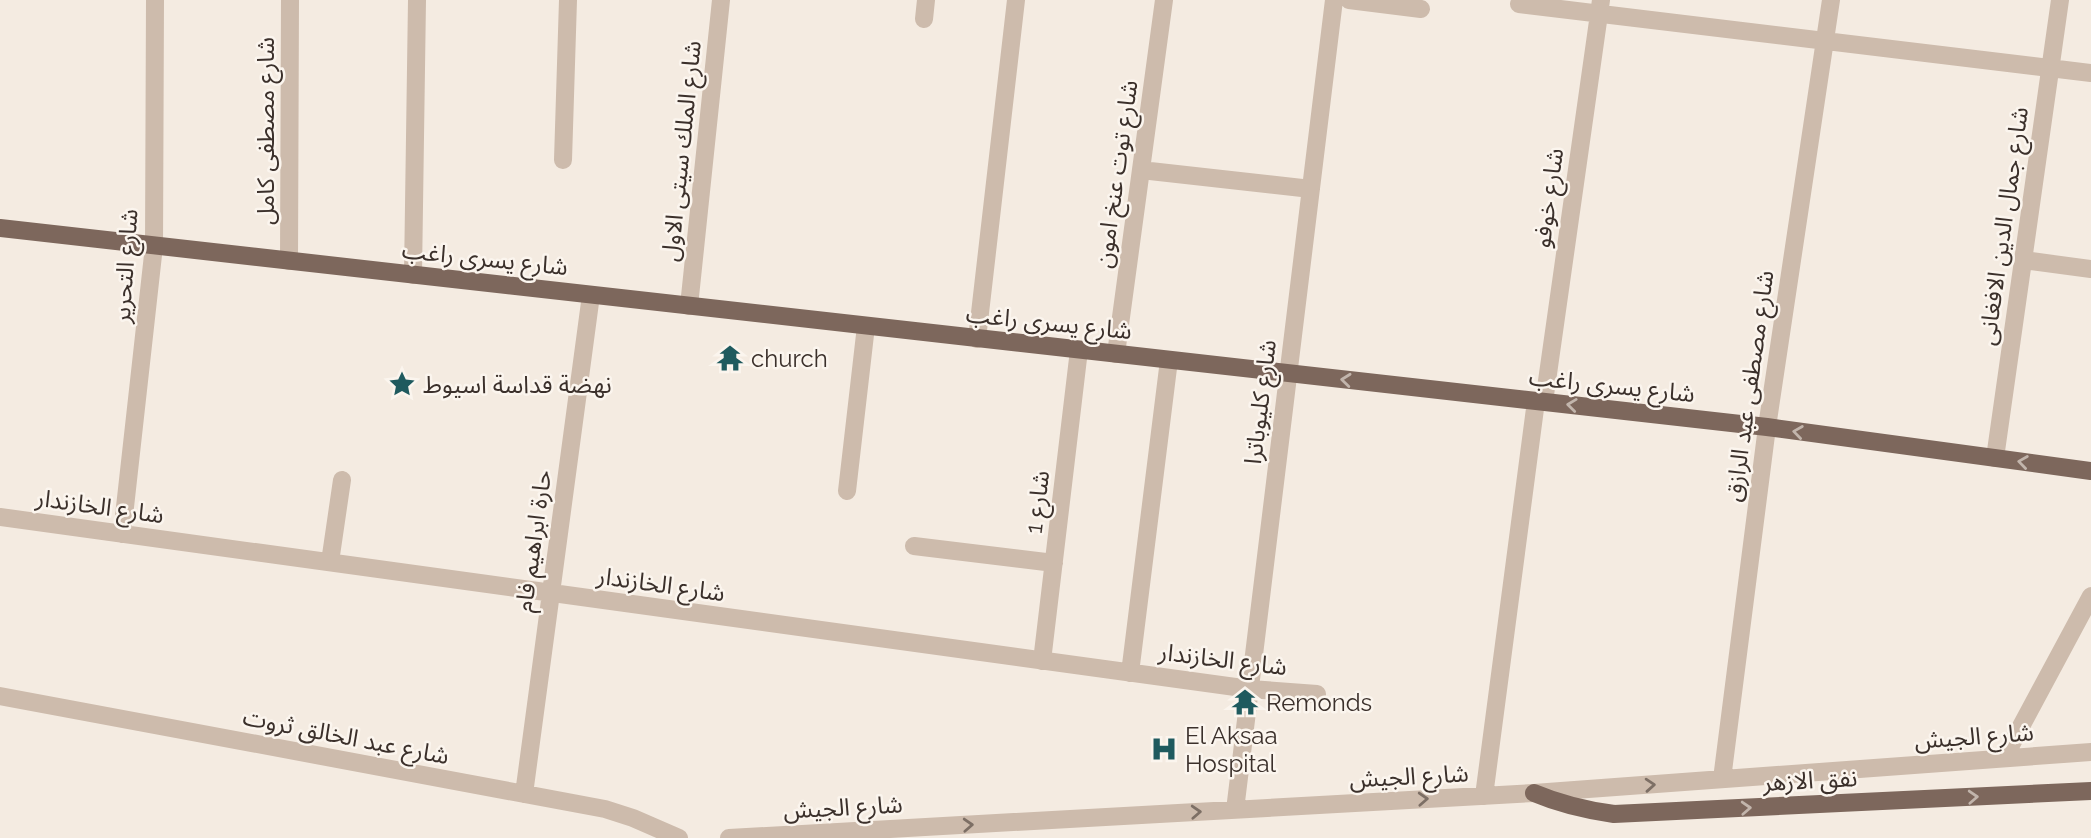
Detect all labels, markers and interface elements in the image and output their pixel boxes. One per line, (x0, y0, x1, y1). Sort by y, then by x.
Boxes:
street label: شارع مصطفى كامل (251, 37, 283, 225)
street label: شارع الملك سيتى الاول (655, 39, 710, 263)
street label: شارع توت عنخ امون (1088, 78, 1147, 270)
street label: شارع جمال الدين الافغانى (1972, 105, 2037, 347)
street label: شارع خوفو (1527, 146, 1572, 250)
street label: شارع التحرير (106, 208, 146, 325)
street label: شارع يسرى راغب (400, 235, 569, 284)
street label: شارع مصطفى عبد الرازق (1718, 268, 1783, 504)
street label: شارع يسرى راغب (964, 299, 1133, 348)
street label: شارع كليوباترا (1238, 338, 1285, 466)
temple icon: church (715, 343, 745, 373)
place label: church (751, 344, 828, 373)
street label: شارع يسرى راغب (1527, 362, 1696, 411)
place icon: نهضة قداسة اسيوط (387, 369, 417, 399)
place label: نهضة قداسة اسيوط (423, 370, 612, 399)
one-way arrow (1340, 372, 1352, 387)
one-way arrow (1566, 398, 1578, 413)
one-way arrow (1792, 424, 1804, 439)
one-way arrow (2018, 455, 2029, 470)
street label: حارة ابراهيم فام (509, 468, 561, 615)
street label: شارع 1 (1019, 469, 1058, 535)
street label: شارع الخازندار (33, 483, 166, 532)
street label: شارع الخازندار (594, 561, 727, 610)
street label: شارع الخازندار (1156, 637, 1289, 684)
temple icon: Remonds (1230, 687, 1260, 717)
place label: Remonds (1266, 688, 1372, 717)
street label: شارع عبد الخالق ثروت (240, 702, 452, 773)
street label: شارع الجيش (1913, 717, 2035, 758)
place label: El Aksaa Hospital (1185, 721, 1278, 778)
hospital icon: El Aksaa Hospital (1149, 734, 1179, 764)
street label: شارع الجيش (1349, 758, 1470, 797)
street label: نفق الازهر (1761, 763, 1858, 798)
one-way arrow (1644, 778, 1655, 793)
street label: شارع الجيش (783, 789, 904, 828)
one-way arrow (1968, 789, 1979, 804)
one-way arrow (1417, 792, 1428, 807)
one-way arrow (1741, 800, 1752, 815)
one-way arrow (1190, 805, 1201, 820)
one-way arrow (963, 817, 974, 832)

